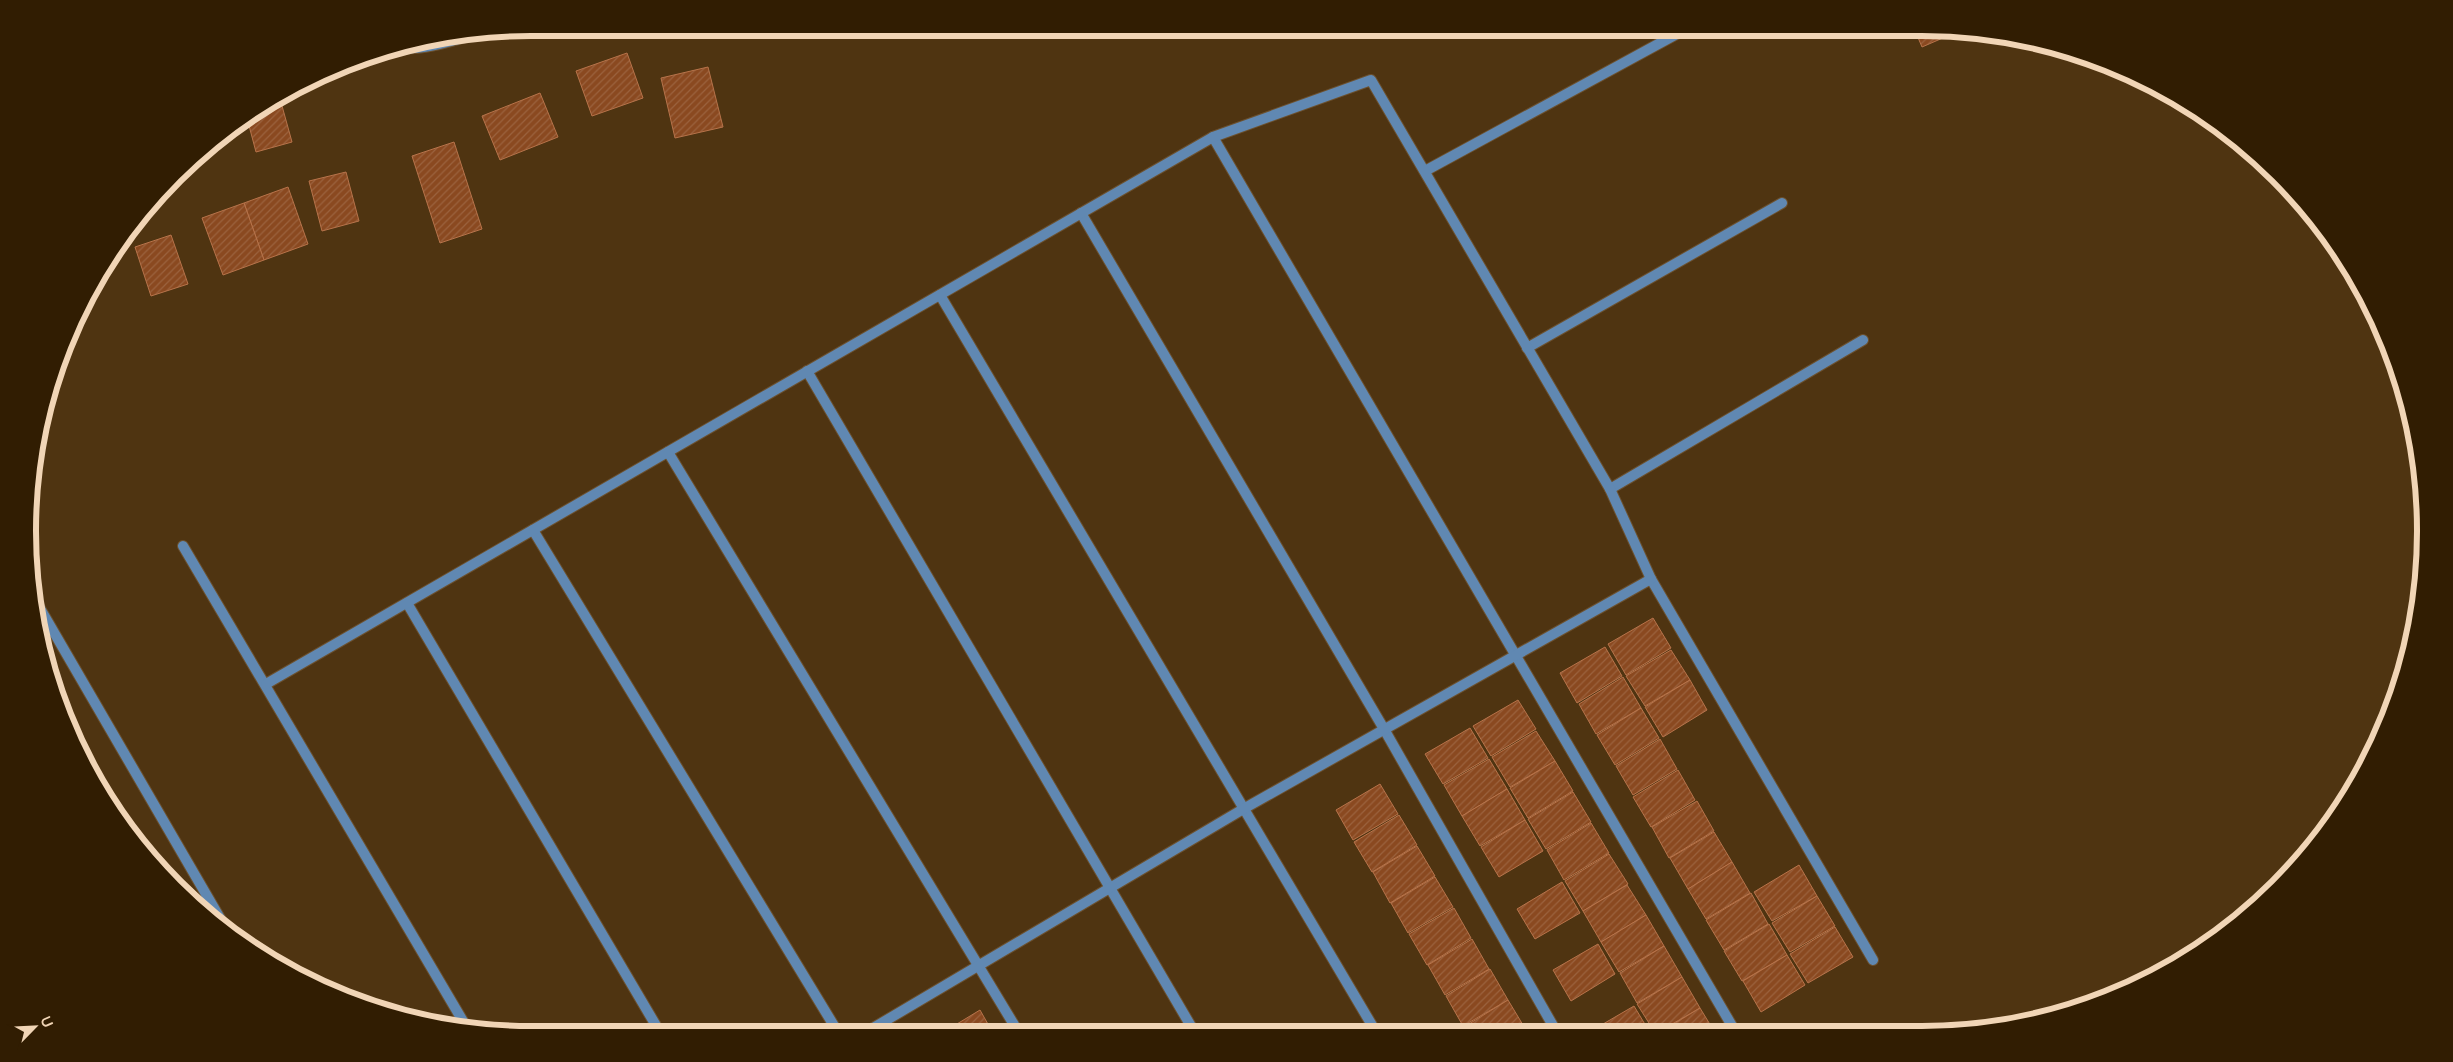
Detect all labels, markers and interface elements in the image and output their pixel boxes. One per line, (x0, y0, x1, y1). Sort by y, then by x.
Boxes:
north arrow (10, 1002, 60, 1052)
text: U (36, 1014, 56, 1030)

